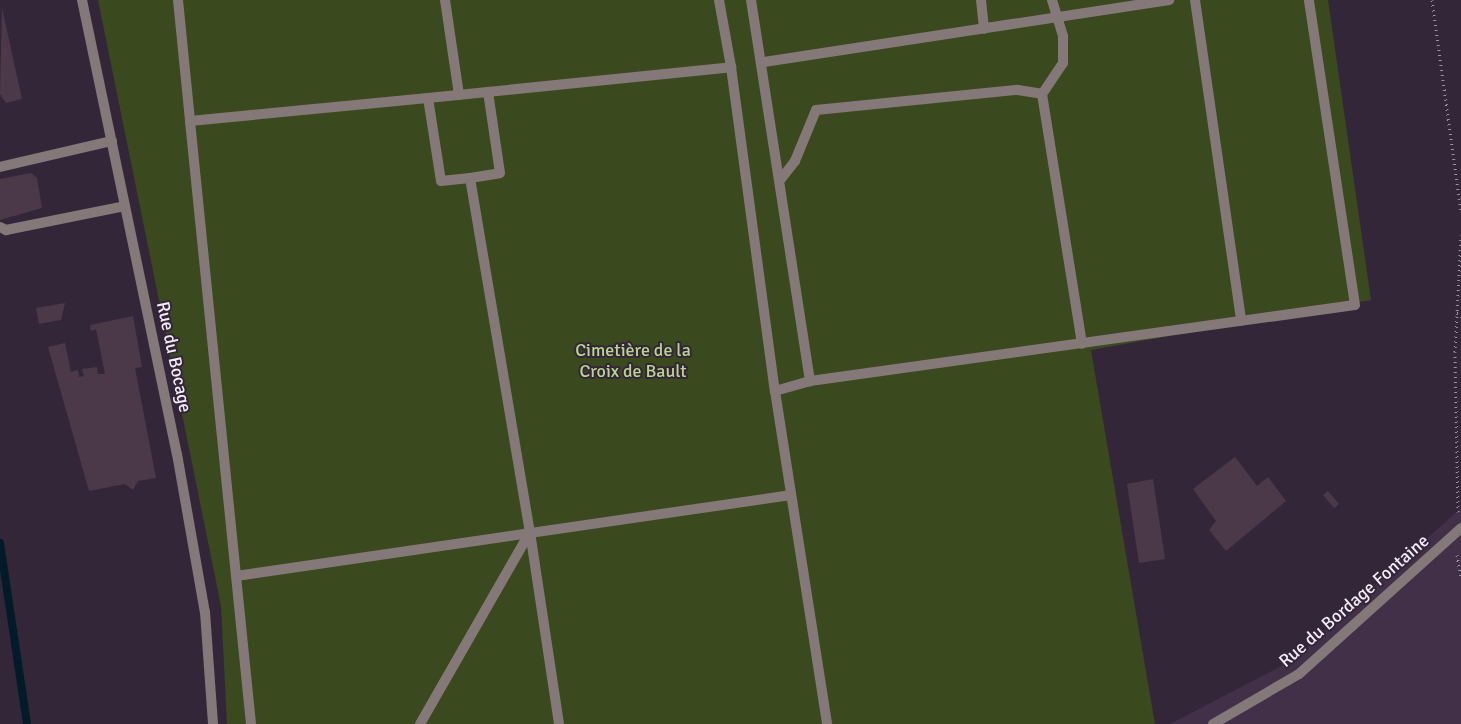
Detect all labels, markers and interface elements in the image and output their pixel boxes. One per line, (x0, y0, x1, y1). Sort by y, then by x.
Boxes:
street label: Rue du Bocage (152, 300, 196, 414)
park label: Cimetière de la Croix de Bault (575, 340, 691, 382)
street label: Rue du Bordage Fontaine (1275, 530, 1433, 672)

